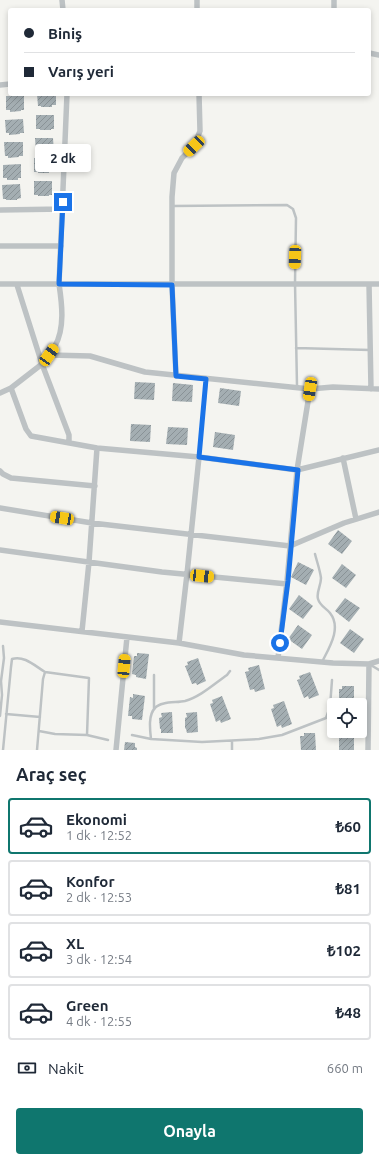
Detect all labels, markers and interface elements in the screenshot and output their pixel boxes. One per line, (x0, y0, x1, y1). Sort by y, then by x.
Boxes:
text: Biniş (48, 25, 82, 42)
text: Varış yeri (48, 63, 114, 80)
car (181, 133, 207, 159)
callout: 2 dk (35, 144, 91, 172)
text: 2 dk (50, 151, 76, 165)
route end (54, 193, 72, 211)
car (289, 245, 301, 269)
car (37, 342, 61, 368)
car (302, 376, 318, 402)
car (49, 510, 75, 526)
car (189, 569, 215, 583)
route start (271, 634, 289, 652)
car (117, 654, 131, 678)
map controls (327, 698, 367, 738)
button: locate (327, 698, 367, 738)
text: Araç seç (16, 764, 87, 784)
icon: car (18, 808, 54, 844)
text: Ekonomi (66, 811, 127, 828)
text: ₺60 (335, 818, 361, 835)
text: 1 dk · 12:52 (66, 828, 132, 842)
icon: car (18, 870, 54, 906)
text: Konfor (66, 873, 115, 890)
text: ₺81 (335, 880, 361, 897)
text: 2 dk · 12:53 (66, 890, 132, 904)
icon: car (18, 932, 54, 968)
text: XL (66, 935, 84, 952)
text: ₺102 (327, 942, 361, 959)
text: 3 dk · 12:54 (66, 952, 132, 966)
icon: car (18, 994, 54, 1030)
text: Green (66, 997, 108, 1014)
text: ₺48 (335, 1004, 361, 1021)
text: 4 dk · 12:55 (66, 1014, 132, 1028)
icon: cash (16, 1057, 38, 1079)
text: Nakit (48, 1060, 84, 1077)
text: 660 m (327, 1061, 363, 1075)
button: Onayla (16, 1108, 363, 1154)

